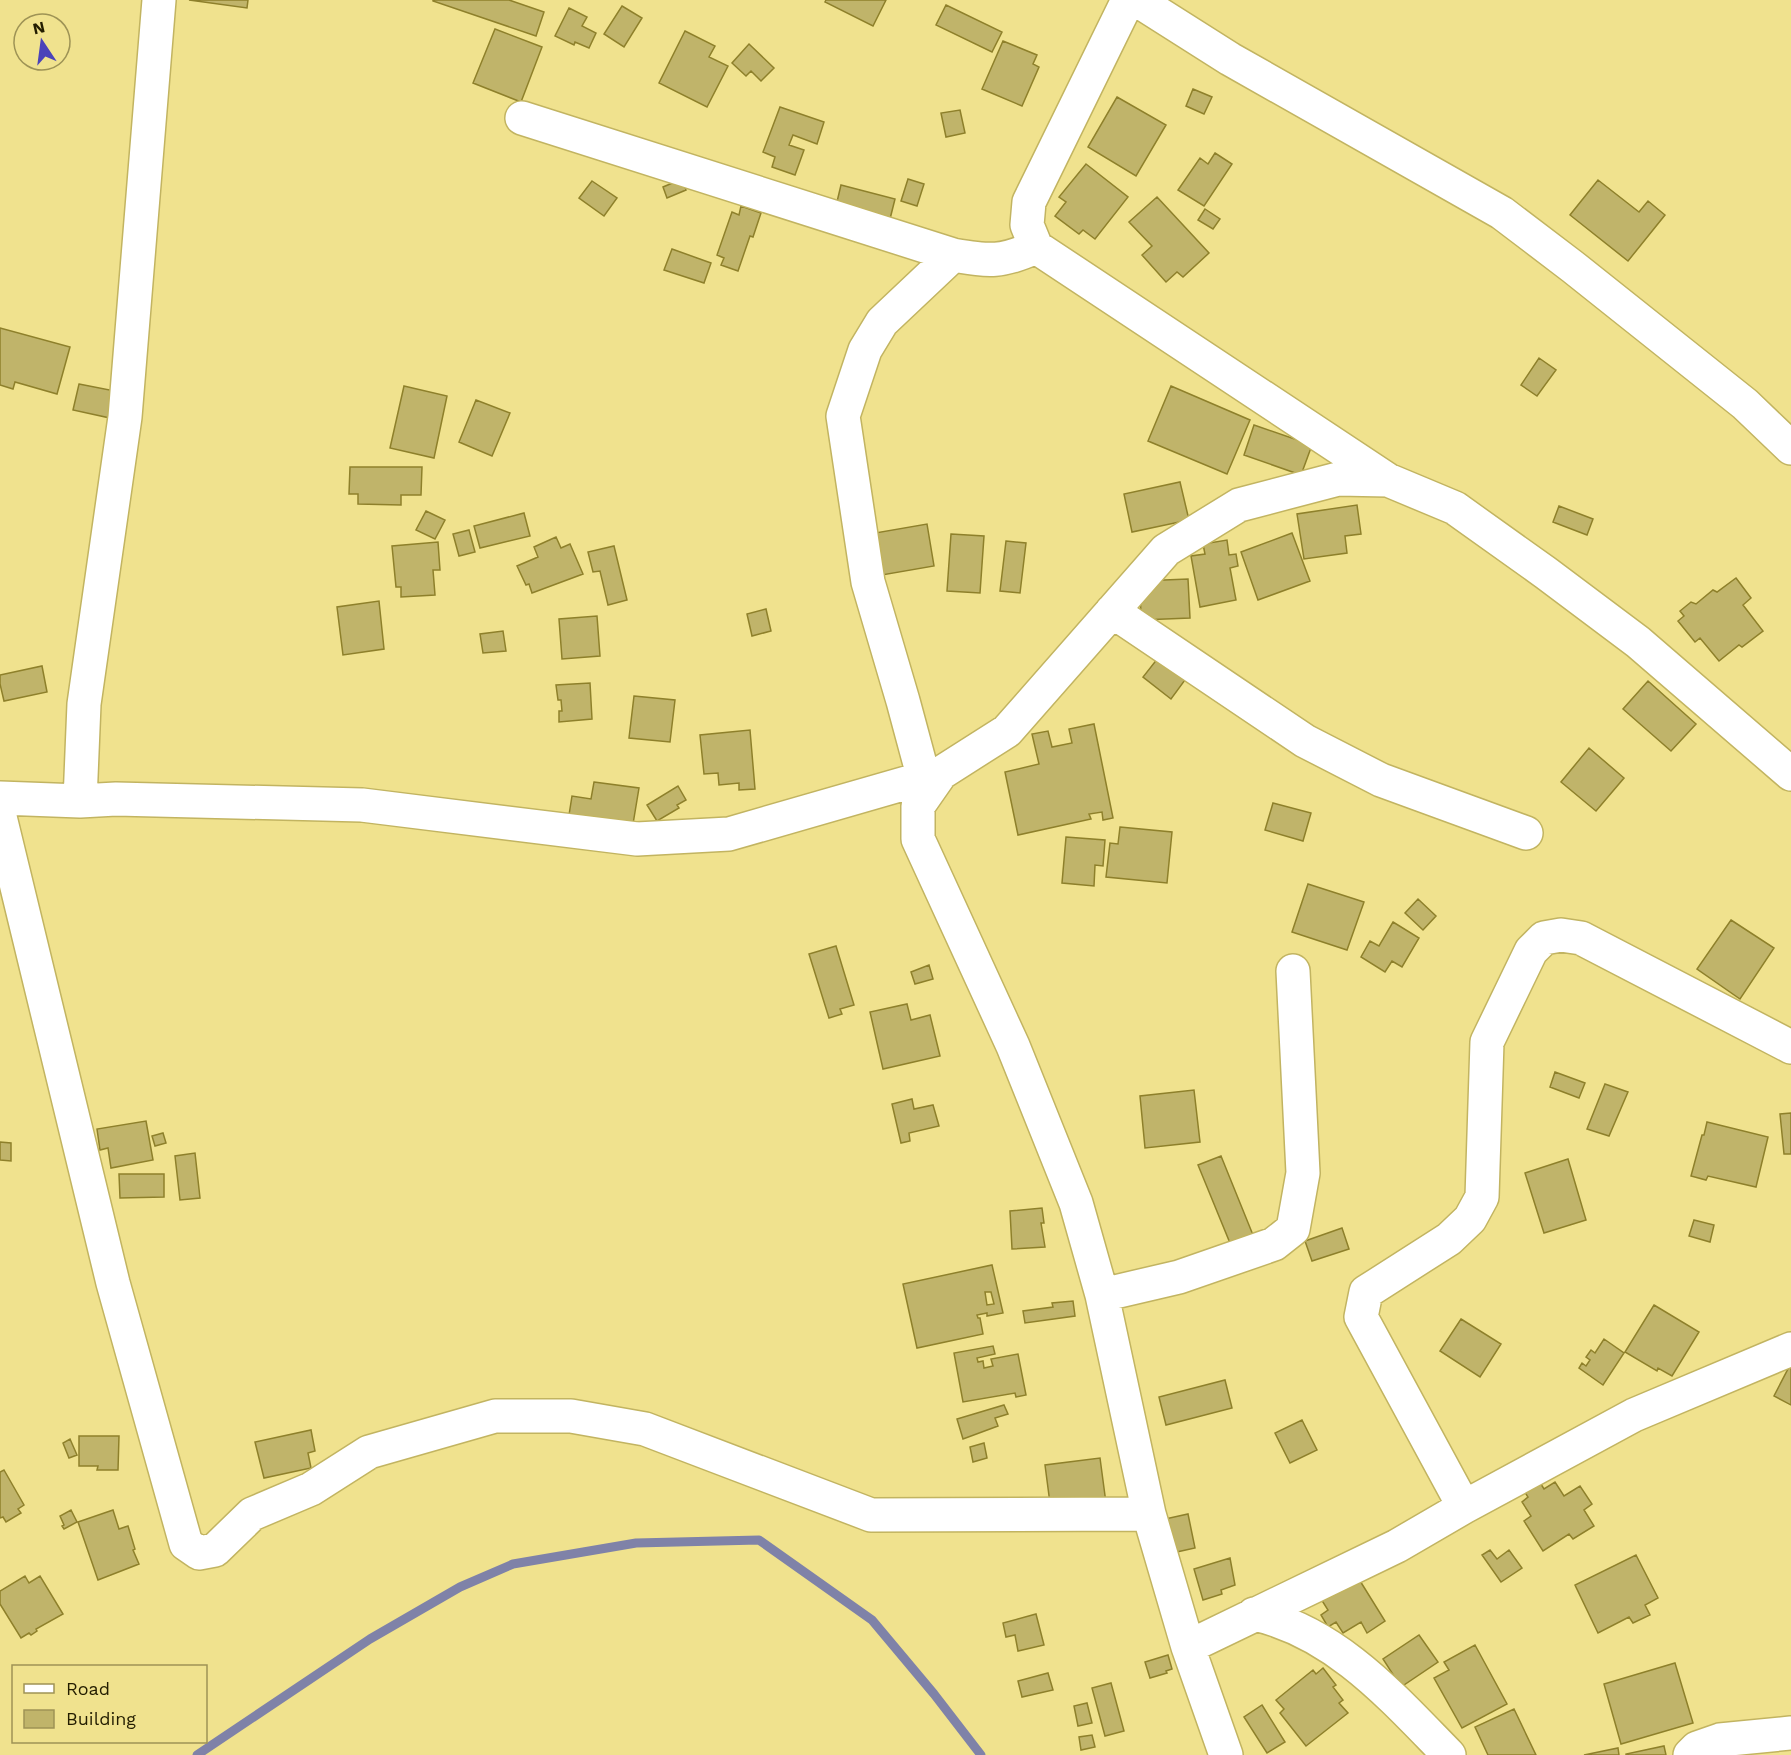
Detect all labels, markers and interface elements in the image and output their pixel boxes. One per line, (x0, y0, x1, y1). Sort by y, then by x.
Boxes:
north arrow (12, 12, 72, 72)
text: N (31, 17, 47, 38)
legend (12, 1665, 207, 1743)
text: Road (66, 1678, 110, 1699)
text: Building (66, 1708, 136, 1729)

